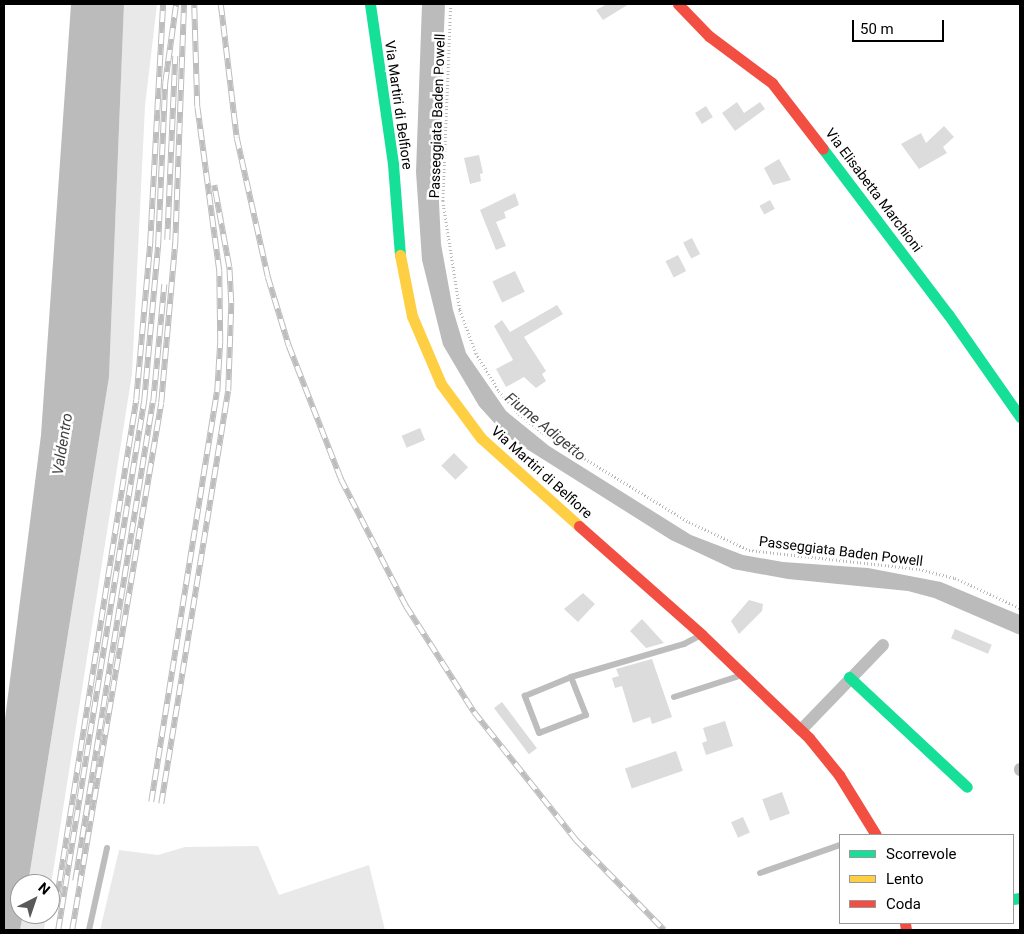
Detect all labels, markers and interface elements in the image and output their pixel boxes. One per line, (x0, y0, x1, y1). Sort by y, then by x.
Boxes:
scale bar (854, 10, 946, 42)
text: 50 m (860, 20, 894, 38)
street label: Passeggiata Baden Powell (426, 33, 448, 199)
street label: Via Martiri di Belfiore (382, 39, 416, 171)
street label: Via Elisabetta Marchioni (822, 125, 926, 255)
water label: Fiume Adigetto (501, 389, 589, 465)
water label: Valdentro (49, 412, 77, 476)
street label: Via Martiri di Belfiore (488, 422, 596, 522)
street label: Passeggiata Baden Powell (758, 533, 924, 569)
legend (839, 834, 1014, 924)
text: Scorrevole (886, 845, 957, 863)
text: Lento (886, 870, 924, 888)
north arrow (10, 874, 60, 924)
text: N (35, 879, 53, 898)
text: Coda (886, 895, 921, 913)

